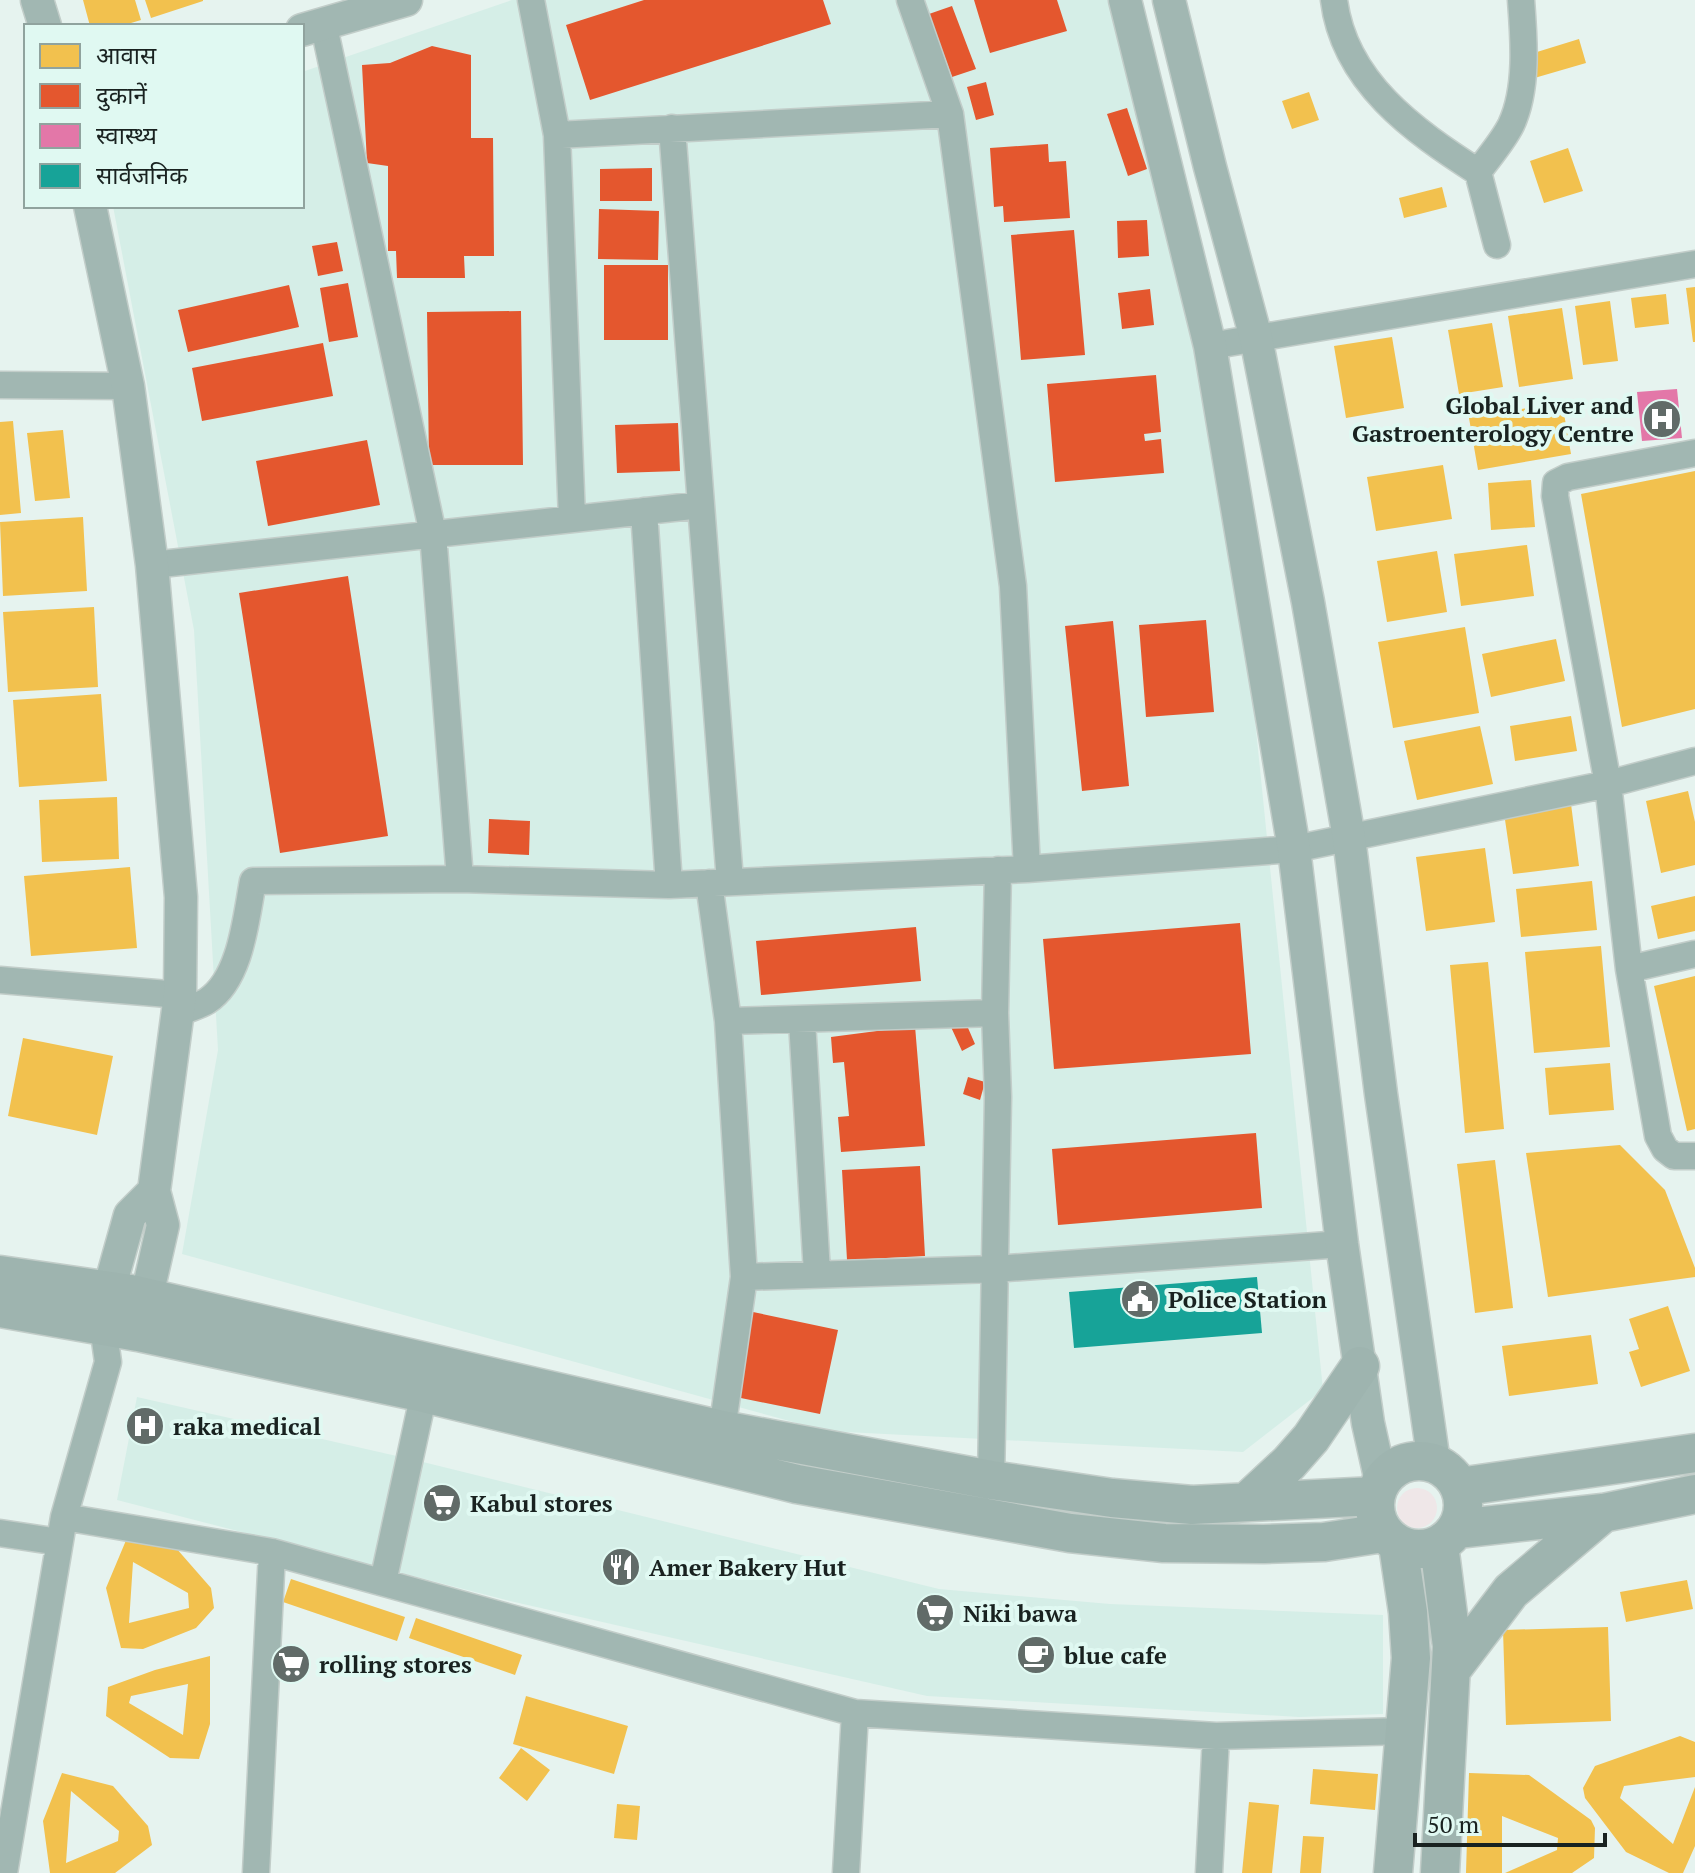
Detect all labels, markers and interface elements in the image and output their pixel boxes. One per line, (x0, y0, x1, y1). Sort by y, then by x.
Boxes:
legend (24, 24, 304, 208)
text: आवास (96, 39, 157, 71)
text: दुकानें (96, 79, 147, 111)
text: स्वास्थ्य (96, 119, 158, 151)
text: सार्वजनिक (96, 159, 188, 191)
place label: Global Liver and Gastroenterology Centre (1352, 389, 1635, 449)
hospital icon: Global Liver and Gastroenterology Centre (1641, 398, 1683, 440)
public building icon: Police Station (1119, 1278, 1161, 1320)
place label: Police Station (1168, 1283, 1328, 1315)
hospital icon: raka medical (124, 1405, 166, 1447)
place label: raka medical (173, 1410, 321, 1442)
supermarket icon: Kabul stores (421, 1482, 463, 1524)
place label: Kabul stores (470, 1487, 613, 1519)
restaurant icon: Amer Bakery Hut (600, 1546, 642, 1588)
place label: Amer Bakery Hut (649, 1551, 847, 1583)
supermarket icon: Niki bawa (914, 1592, 956, 1634)
place label: Niki bawa (963, 1597, 1078, 1629)
cafe icon: blue cafe (1015, 1634, 1057, 1676)
place label: blue cafe (1063, 1639, 1167, 1671)
supermarket icon: rolling stores (270, 1643, 312, 1685)
place label: rolling stores (319, 1648, 472, 1680)
scale bar (1415, 1797, 1605, 1847)
text: 50 m (1427, 1808, 1479, 1840)

